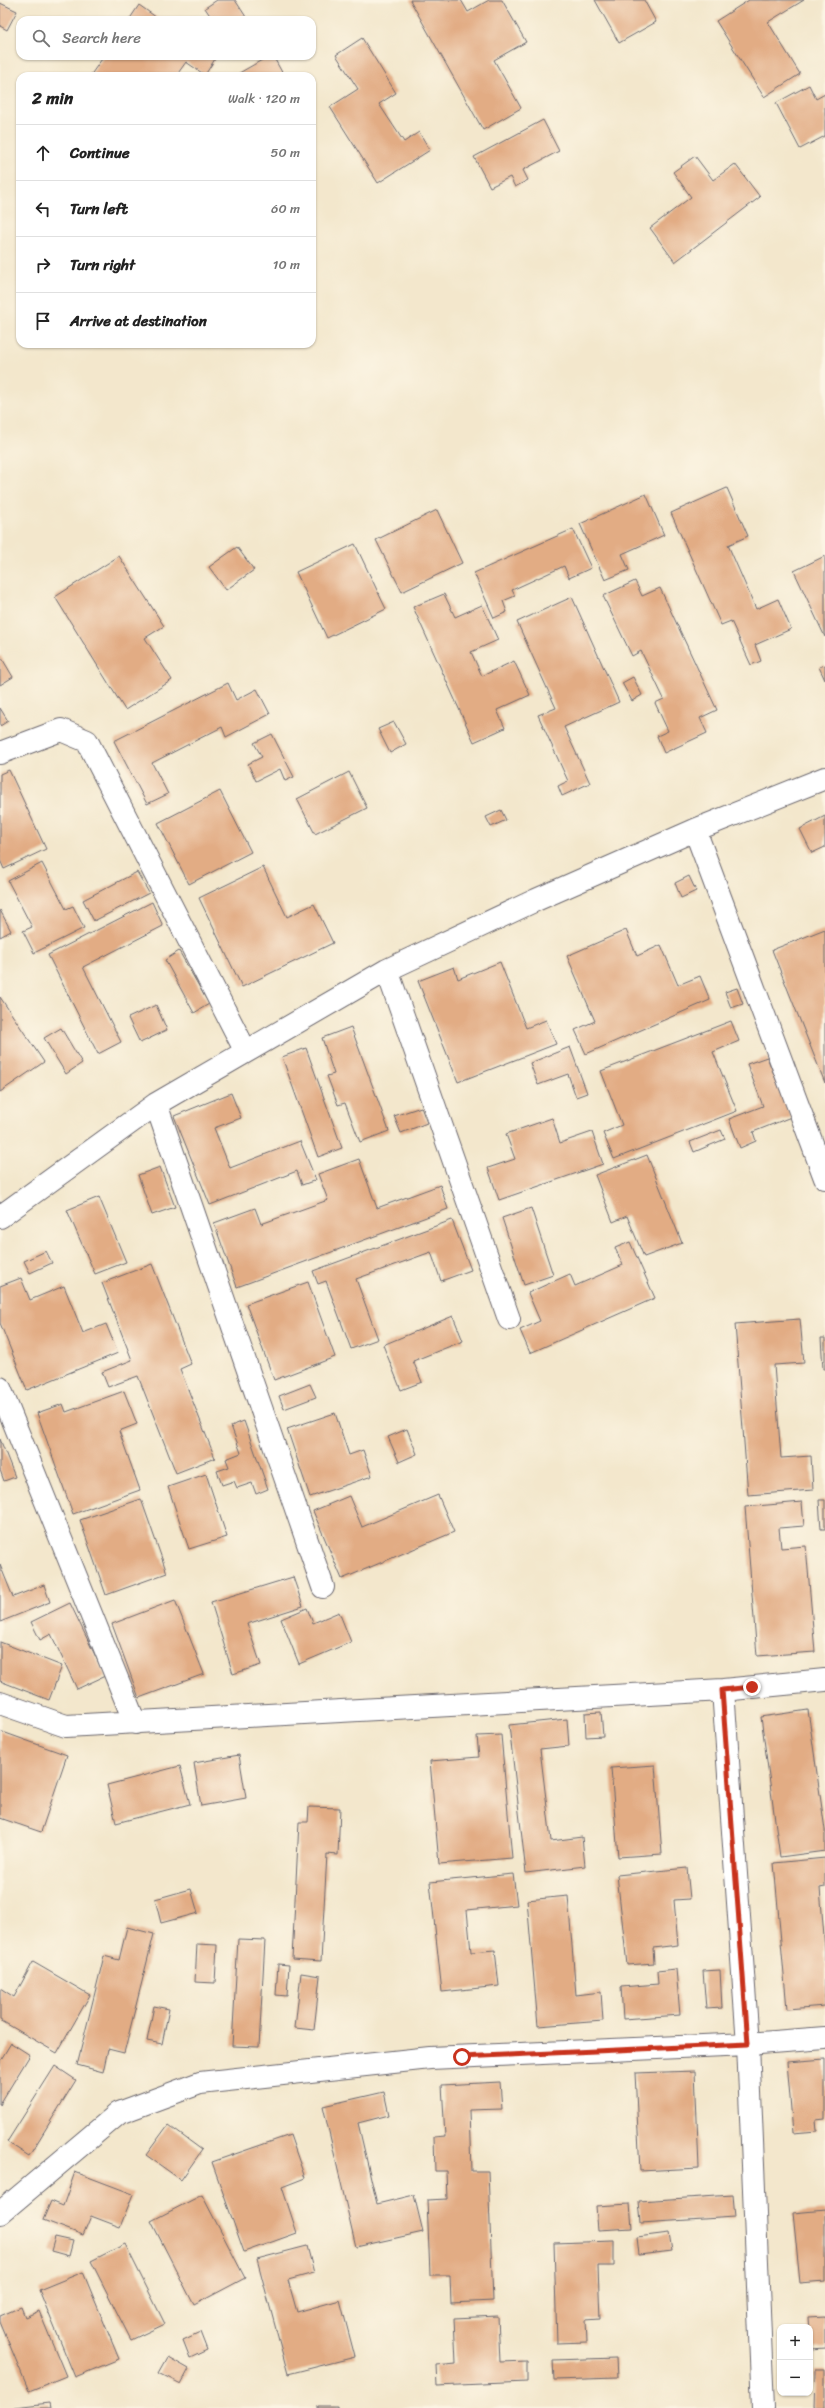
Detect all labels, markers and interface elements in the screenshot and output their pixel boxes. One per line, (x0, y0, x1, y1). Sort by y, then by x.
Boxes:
search box (16, 16, 316, 60)
text: Search here (62, 25, 141, 51)
icon: search (30, 27, 52, 49)
text: 2 min (32, 83, 73, 113)
text: Walk · 120 m (228, 87, 300, 110)
text: Continue (70, 140, 130, 166)
text: 50 m (270, 141, 300, 164)
icon: ahead (32, 142, 54, 164)
text: Turn left (70, 196, 128, 222)
text: 60 m (271, 197, 300, 220)
icon: left (32, 198, 54, 220)
text: Turn right (70, 252, 135, 278)
text: 10 m (273, 253, 300, 276)
icon: right (32, 254, 54, 276)
text: Arrive at destination (70, 308, 207, 334)
icon: arrive (32, 310, 54, 332)
route end (743, 1678, 761, 1696)
route start (453, 2048, 471, 2066)
map controls (777, 2324, 813, 2396)
button: + (777, 2324, 813, 2360)
button: − (777, 2360, 813, 2396)

